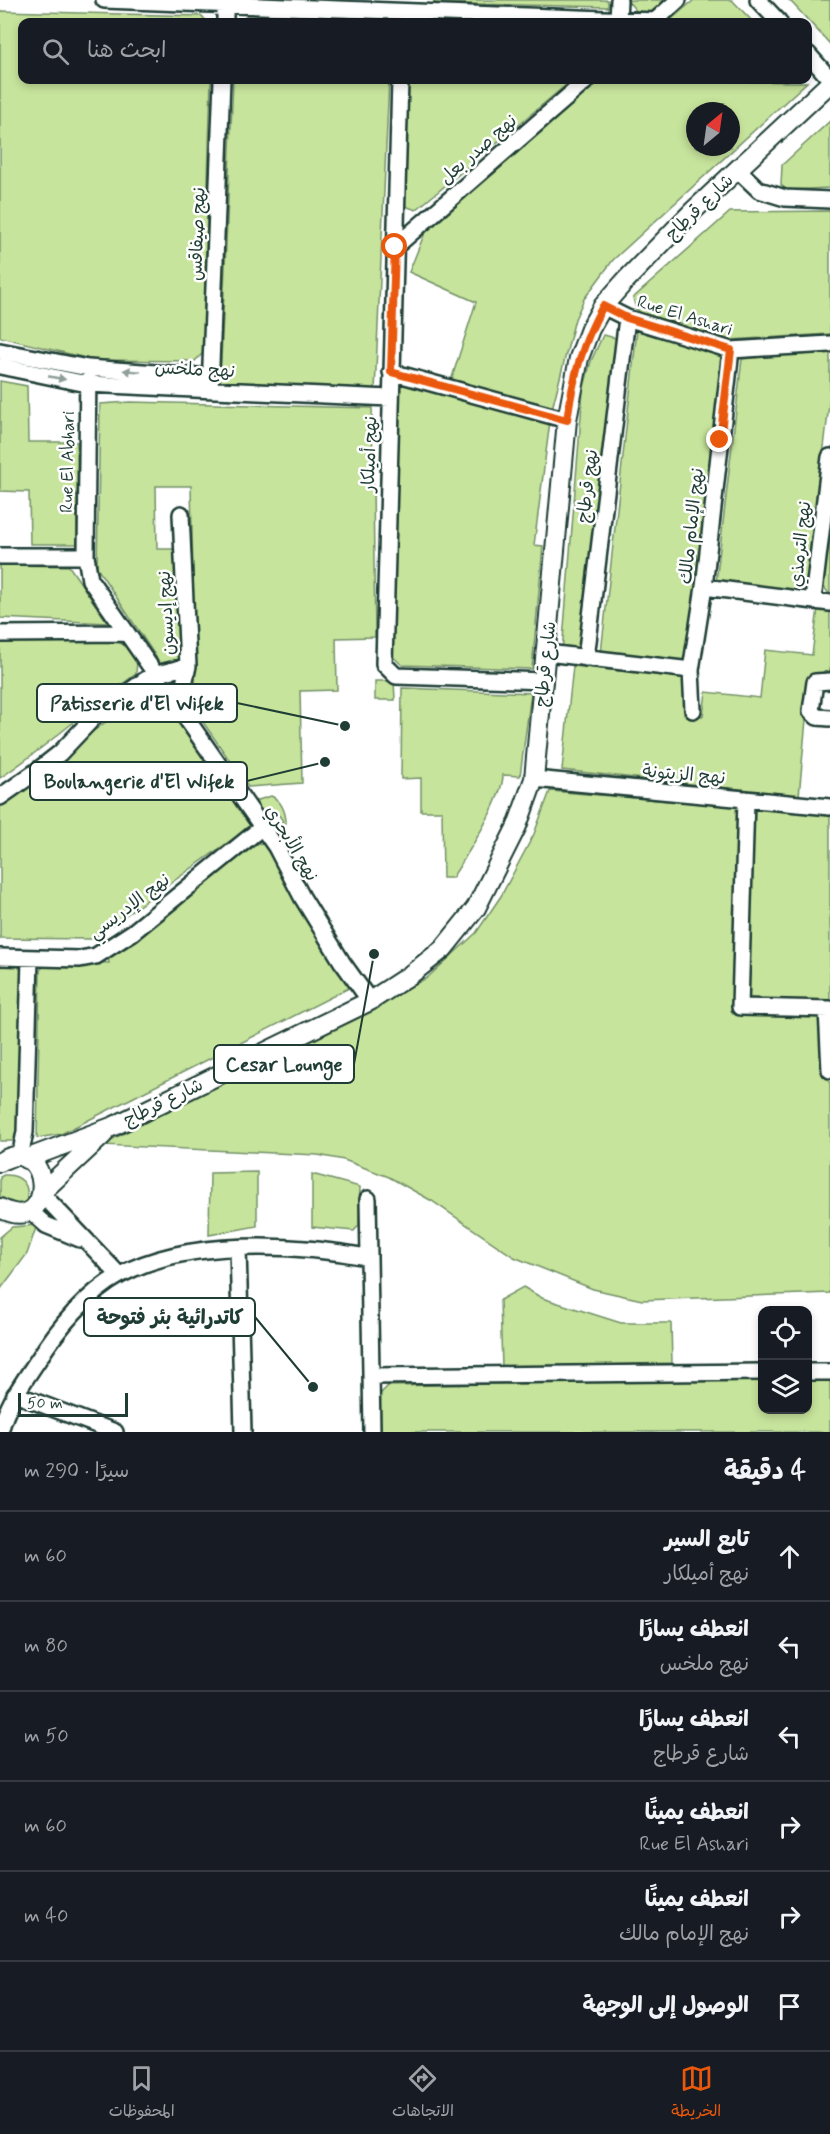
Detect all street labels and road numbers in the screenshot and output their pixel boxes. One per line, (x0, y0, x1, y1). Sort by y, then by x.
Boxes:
street label: نهج صدر بعل (435, 109, 523, 190)
street label: شارع قرطاج (660, 169, 739, 246)
street label: نهج صيفاقس (184, 187, 212, 281)
street label: Rue El Ashari (634, 290, 735, 342)
street label: نهج ملخس (154, 356, 236, 384)
street label: Rue El Abhari (55, 411, 81, 513)
street label: نهج أميلكار (357, 416, 383, 494)
street label: نهج قرطاج (572, 448, 604, 524)
street label: نهج الإمام مالك (674, 467, 711, 586)
street label: نهج الترمذي (785, 500, 817, 588)
street label: نهج إديسون (153, 570, 181, 656)
street label: شارع قرطاج (530, 620, 562, 708)
street label: نهج الزيتونة (641, 759, 726, 791)
street label: نهج الأبحري (259, 800, 324, 886)
street label: نهج الإدريسي (84, 868, 177, 948)
street label: شارع قرطاج (119, 1073, 207, 1133)

